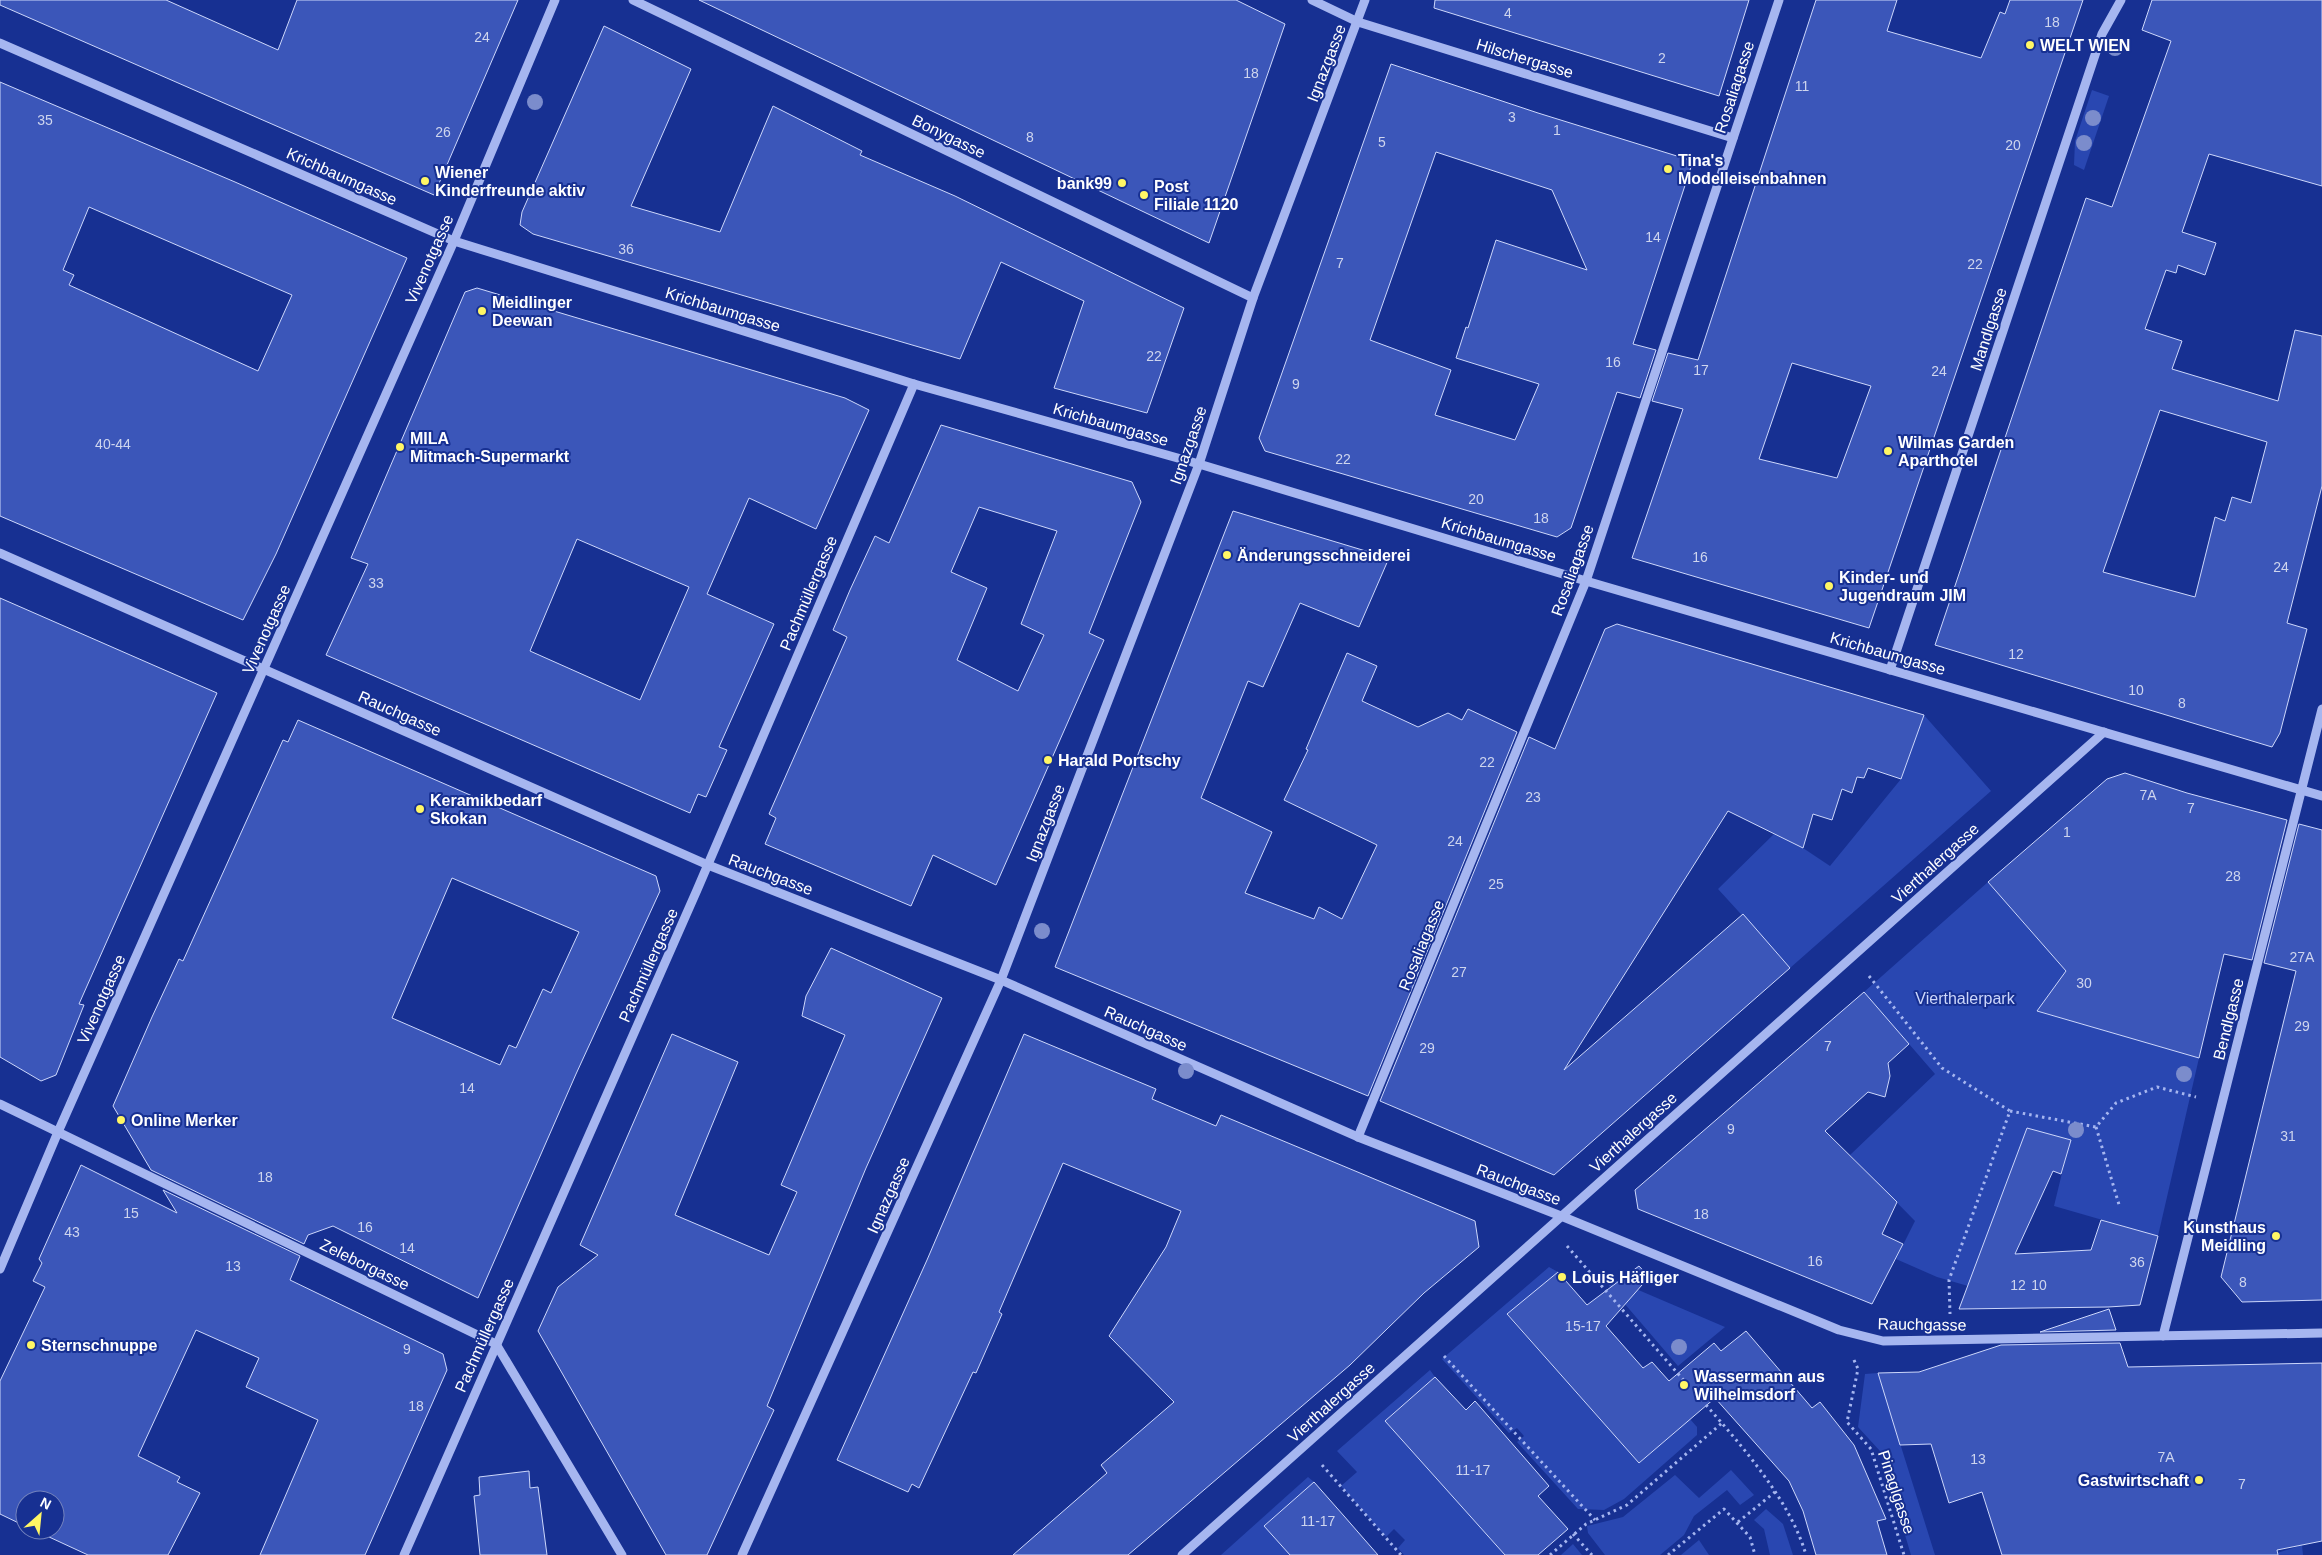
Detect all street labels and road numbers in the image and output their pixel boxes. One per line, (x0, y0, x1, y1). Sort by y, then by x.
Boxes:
street label: Ignazgasse (1304, 22, 1349, 104)
street label: Hilschergasse (1474, 36, 1575, 81)
street label: Rosaliagasse (1712, 39, 1757, 135)
street label: Bonygasse (909, 111, 988, 161)
street label: Krichbaumgasse (284, 144, 400, 208)
street label: Vivenotgasse (402, 212, 457, 306)
street label: Krichbaumgasse (663, 284, 782, 335)
street label: Mandlgasse (1967, 285, 2010, 373)
street label: Krichbaumgasse (1051, 400, 1171, 449)
street label: Ignazgasse (1167, 404, 1210, 487)
street label: Krichbaumgasse (1439, 514, 1558, 565)
street label: Rosaliagasse (1548, 522, 1597, 618)
street label: Pachmüllergasse (777, 533, 840, 653)
street label: Vivenotgasse (239, 582, 294, 676)
street label: Krichbaumgasse (1828, 629, 1948, 678)
street label: Rauchgasse (356, 688, 444, 739)
street label: Ignazgasse (1023, 782, 1068, 864)
street label: Vierthalergasse (1888, 820, 1982, 907)
street label: Rauchgasse (726, 851, 815, 898)
street label: Rosaliagasse (1396, 897, 1447, 993)
street label: Pachmüllergasse (616, 906, 681, 1025)
street label: Vivenotgasse (74, 952, 129, 1046)
street label: Bendlgasse (2210, 976, 2247, 1062)
street label: Rauchgasse (1102, 1003, 1190, 1054)
street label: Vierthalergasse (1586, 1089, 1680, 1176)
street label: Ignazgasse (864, 1154, 913, 1236)
street label: Rauchgasse (1474, 1161, 1563, 1208)
street label: Zeleborgasse (317, 1236, 412, 1293)
street label: Pachmüllergasse (452, 1276, 517, 1395)
street label: Rauchgasse (1877, 1315, 1967, 1334)
street label: Vierthalergasse (1284, 1359, 1378, 1446)
street label: Pinaglgasse (1875, 1448, 1918, 1536)

